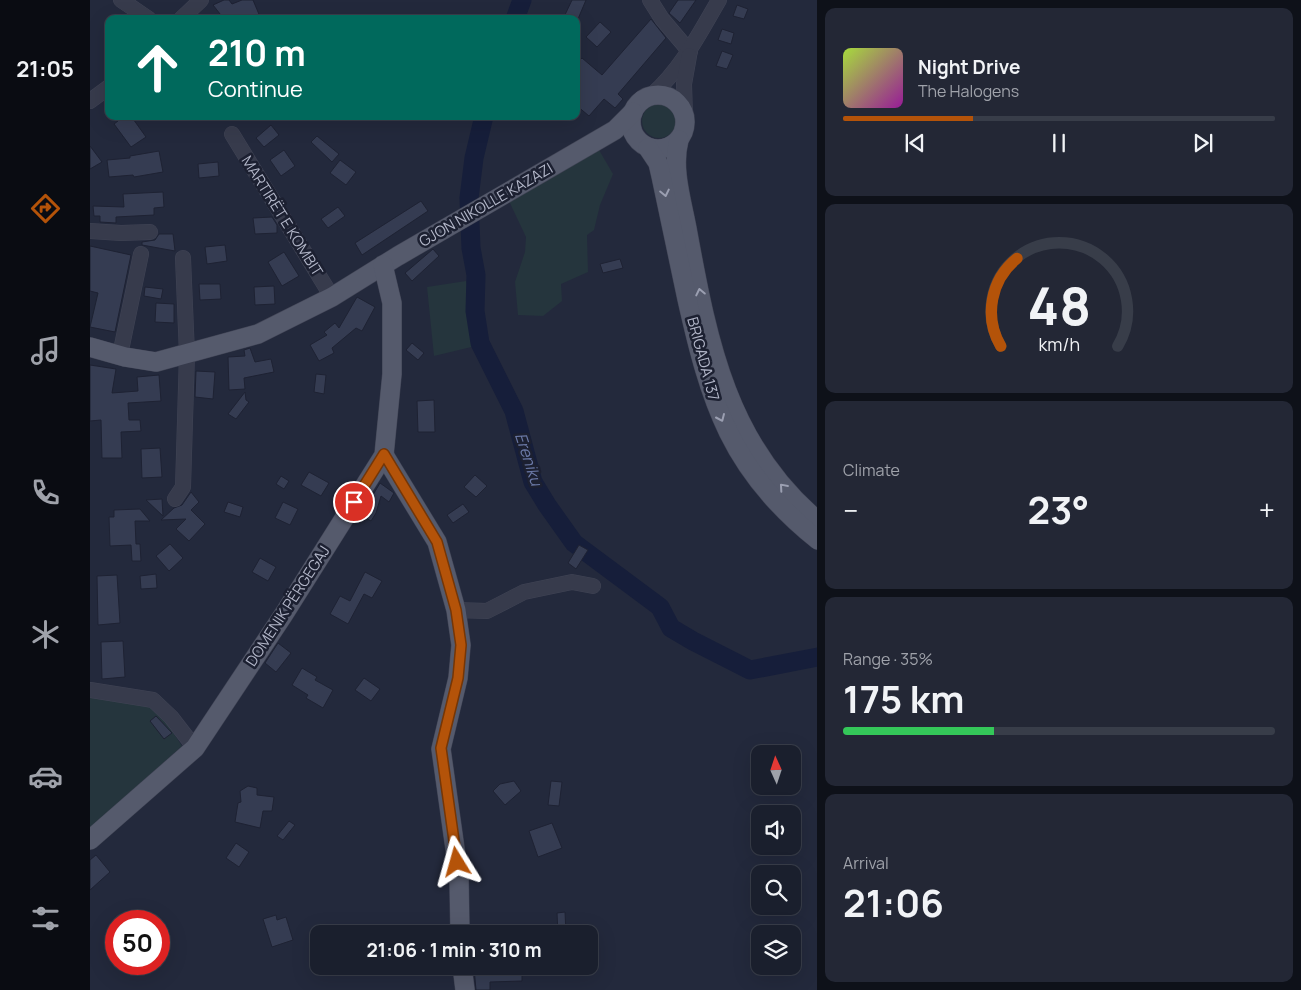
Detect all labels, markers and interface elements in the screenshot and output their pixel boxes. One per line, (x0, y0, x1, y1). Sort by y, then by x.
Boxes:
text: 210 m (208, 29, 306, 77)
icon: ahead (125, 35, 190, 100)
text: 21:05 (16, 54, 74, 84)
text: Night Drive (918, 54, 1020, 80)
text: Continue (208, 74, 303, 104)
text: The Halogens (918, 80, 1019, 102)
icon: previous (901, 129, 929, 157)
icon: pause (1045, 129, 1073, 157)
icon: next (1189, 129, 1217, 157)
street label: MARTIRËT E KOMBIT (237, 151, 328, 280)
street label: GJON NIKOLLE KAZAZI (415, 158, 557, 252)
one-way arrow (659, 188, 670, 197)
icon: directions (28, 191, 63, 226)
text: 48 (1027, 270, 1091, 341)
one-way arrow (696, 287, 706, 296)
street label: BRIGADA 137 (682, 315, 725, 403)
text: km/h (1038, 332, 1080, 356)
icon: music (28, 333, 63, 368)
one-way arrow (714, 413, 725, 422)
water label: Ereniku (510, 430, 548, 490)
text: Climate (843, 459, 900, 481)
icon: phone (28, 475, 63, 510)
pin (333, 481, 375, 523)
text: 23° (1028, 483, 1089, 535)
one-way arrow (779, 484, 788, 493)
icon: arrive (340, 488, 368, 516)
text: − (843, 491, 858, 529)
text: + (1259, 491, 1275, 529)
street label: DOMENIK PËRGEGAJ (241, 541, 334, 670)
icon: climate (28, 617, 63, 652)
text: Range · 35% (843, 648, 933, 670)
text: 175 km (843, 672, 964, 724)
north arrow (751, 745, 801, 795)
map controls (751, 745, 801, 975)
icon: car (28, 759, 63, 794)
button: sound (751, 805, 801, 855)
position arrow (430, 835, 482, 887)
text: Arrival (843, 852, 889, 874)
button: search (751, 865, 801, 915)
text: 21:06 (843, 876, 944, 928)
icon: filters (28, 901, 63, 936)
speed limit sign: 50 (105, 910, 170, 975)
button: layers (751, 925, 801, 975)
text: 21:06 · 1 min · 310 m (367, 937, 541, 963)

